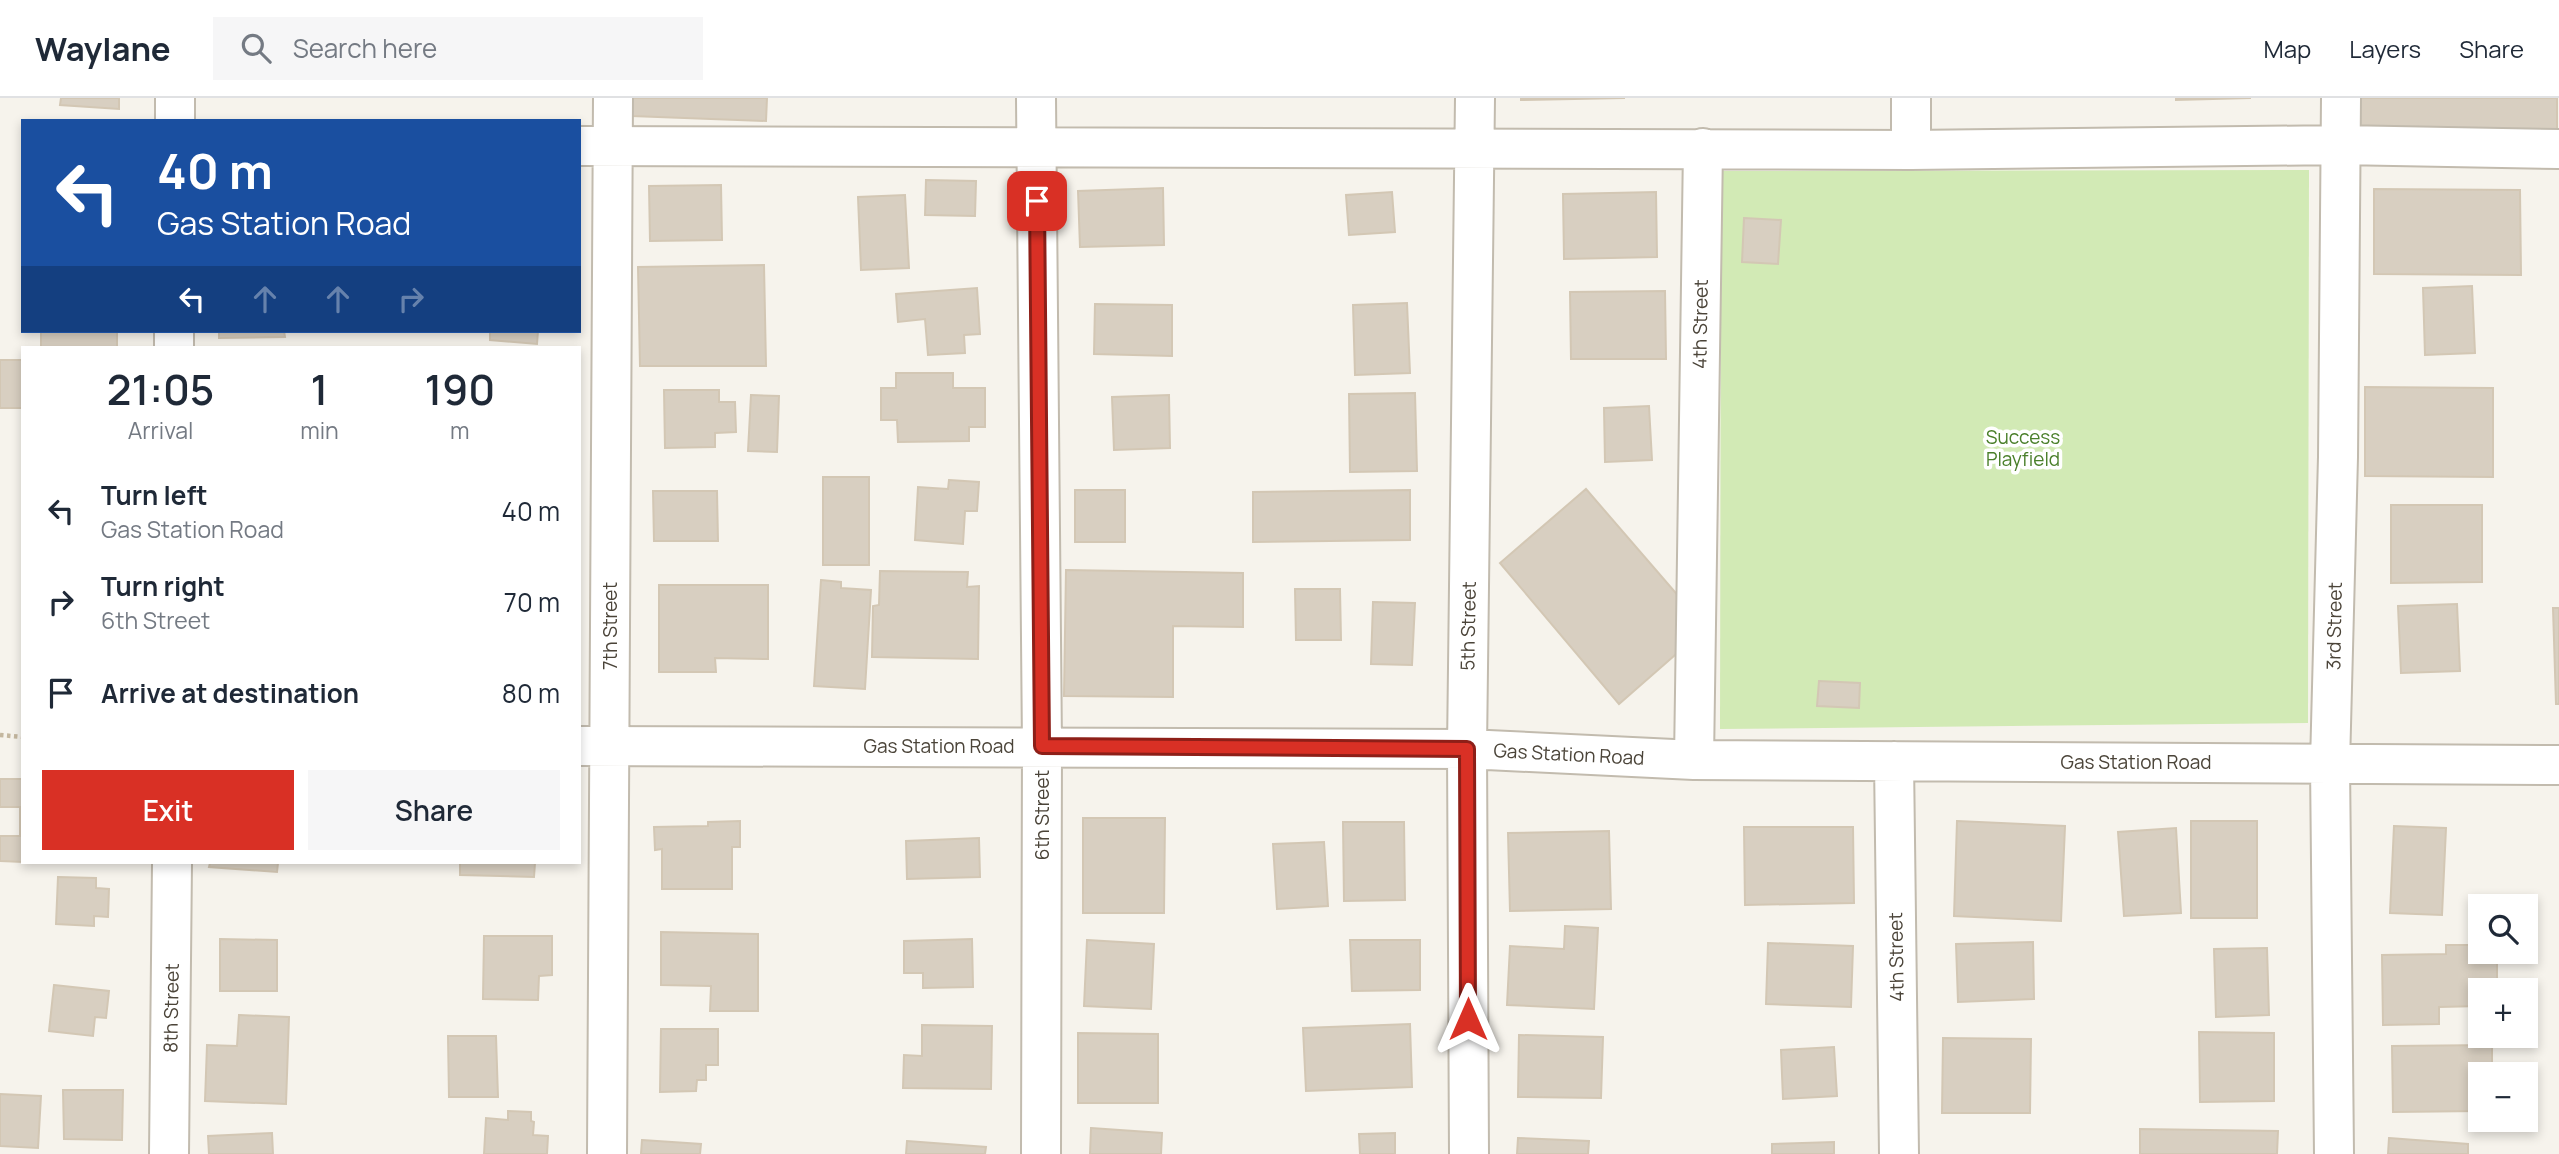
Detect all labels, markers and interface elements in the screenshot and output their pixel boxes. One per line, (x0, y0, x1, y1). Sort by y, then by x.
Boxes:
search box (213, 17, 703, 80)
text: Waylane (35, 26, 171, 71)
icon: search (237, 29, 275, 67)
text: Search here (293, 30, 437, 66)
text: Map (2264, 32, 2311, 65)
text: Layers (2349, 32, 2421, 65)
text: Share (2459, 32, 2524, 65)
text: 40 m (157, 137, 273, 204)
icon: left (42, 147, 133, 238)
pin (1007, 171, 1067, 231)
icon: arrive (1018, 182, 1056, 220)
text: Gas Station Road (157, 201, 411, 245)
street label: 4th Street (1686, 279, 1714, 369)
icon: left (173, 280, 211, 318)
icon: ahead (246, 280, 284, 318)
icon: ahead (319, 280, 357, 318)
icon: right (392, 280, 430, 318)
text: 21:05 (107, 360, 214, 418)
text: 1 (311, 360, 328, 418)
text: 190 (424, 360, 495, 418)
text: Arrival (128, 414, 193, 446)
text: min (300, 414, 339, 446)
text: m (450, 414, 470, 446)
park label: Success Playfield (1986, 424, 2060, 472)
text: Turn left (101, 477, 208, 513)
icon: left (42, 492, 80, 530)
text: 40 m (502, 493, 560, 529)
text: Gas Station Road (101, 513, 284, 545)
text: Turn right (101, 568, 225, 604)
street label: 5th Street (1454, 581, 1482, 671)
street label: 7th Street (597, 582, 623, 670)
street label: 3rd Street (2320, 582, 2348, 670)
icon: right (42, 583, 80, 621)
text: 70 m (504, 584, 560, 620)
text: 6th Street (101, 604, 210, 636)
icon: arrive (42, 674, 80, 712)
text: Arrive at destination (101, 675, 359, 711)
text: 80 m (502, 675, 560, 711)
street label: Gas Station Road (863, 733, 1015, 759)
street label: Gas Station Road (1493, 737, 1645, 771)
street label: Gas Station Road (2060, 749, 2212, 775)
button: Exit (42, 770, 294, 850)
button: Share (308, 770, 560, 850)
street label: 6th Street (1029, 770, 1055, 860)
map controls (2468, 894, 2538, 1132)
button: search (2468, 894, 2538, 964)
street label: 4th Street (1882, 912, 1910, 1002)
street label: 8th Street (157, 963, 185, 1053)
button: + (2468, 978, 2538, 1048)
position arrow (1431, 982, 1505, 1056)
button: − (2468, 1062, 2538, 1132)

